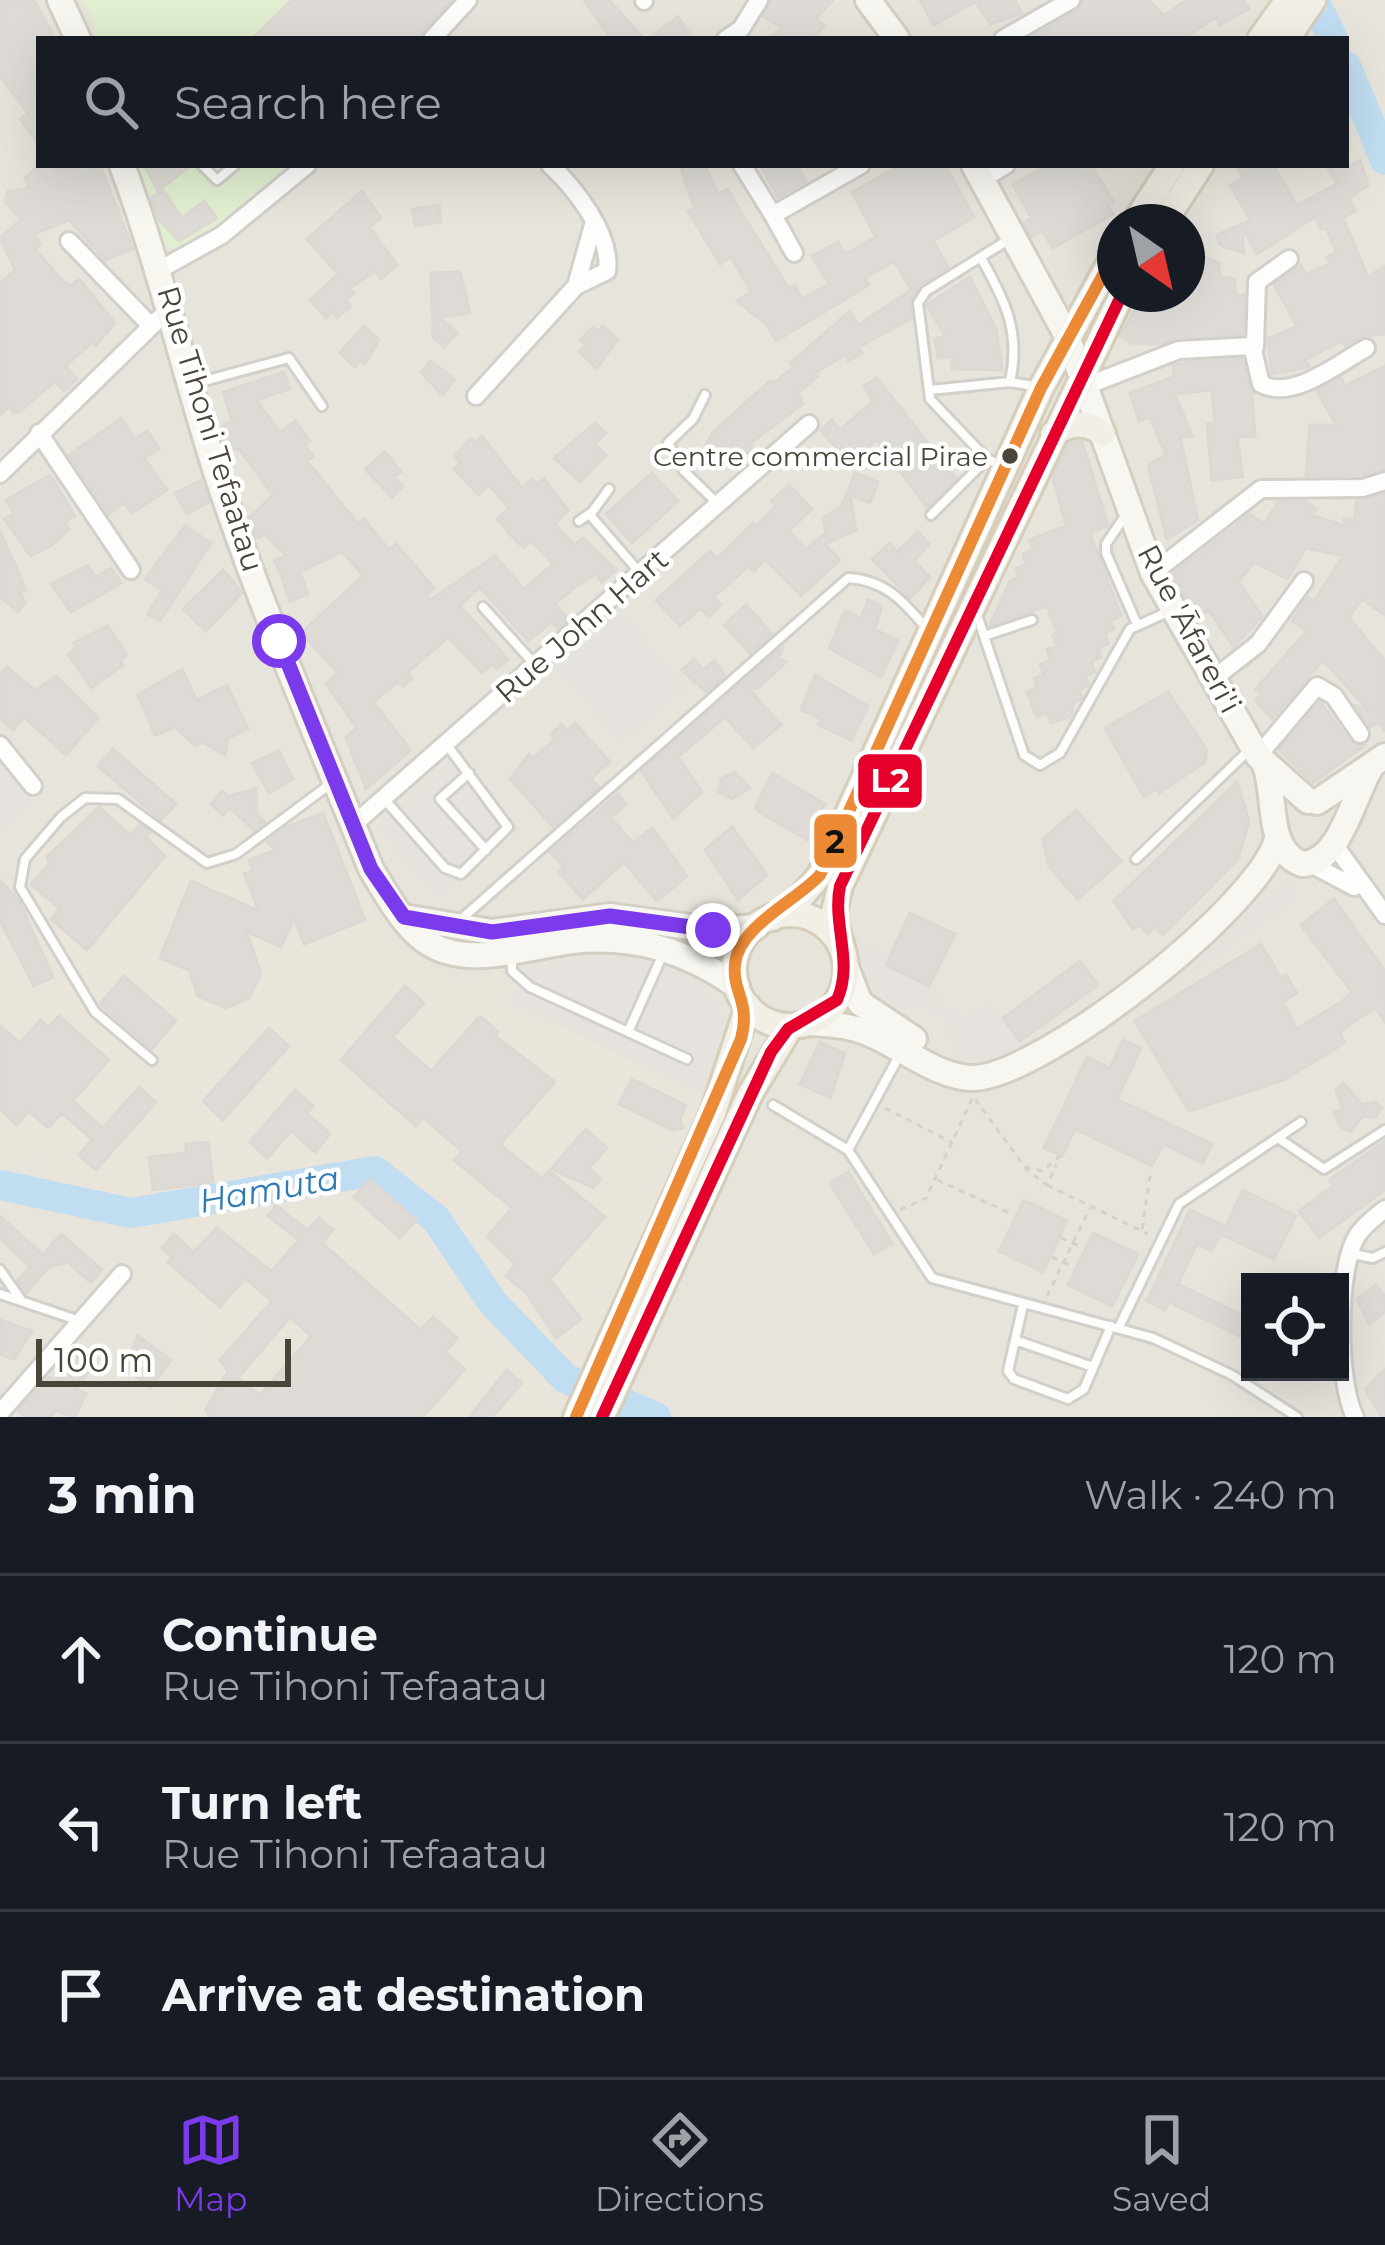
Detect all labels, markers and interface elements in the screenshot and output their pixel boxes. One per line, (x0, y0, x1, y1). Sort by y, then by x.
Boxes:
search box (36, 36, 1349, 168)
icon: search (78, 69, 144, 135)
text: Search here (174, 75, 442, 130)
north arrow (1097, 204, 1205, 312)
street label: Rue Tihoni Tefaatau (149, 282, 272, 576)
place label: Centre commercial Pirae (653, 440, 988, 473)
marker: Centre commercial Pirae (999, 445, 1021, 467)
street label: Rue 'Āfareri'i (1130, 538, 1249, 719)
street label: Rue John Hart (488, 541, 676, 711)
route start (252, 614, 306, 668)
line badge: L2 (856, 752, 924, 810)
text: L2 (870, 760, 910, 800)
line badge: 2 (812, 812, 859, 870)
text: 2 (825, 821, 845, 861)
route end (686, 903, 740, 957)
water label: Hamuta (196, 1157, 342, 1221)
map controls (1241, 1273, 1349, 1381)
button: locate (1241, 1273, 1349, 1381)
scale bar (36, 1333, 291, 1386)
text: 100 m (54, 1340, 153, 1380)
text: 3 min (48, 1464, 197, 1526)
text: Walk · 240 m (1084, 1471, 1337, 1519)
text: Continue (162, 1607, 378, 1662)
icon: ahead (48, 1626, 114, 1692)
text: 120 m (1223, 1635, 1337, 1683)
text: Rue Tihoni Tefaatau (162, 1662, 548, 1710)
text: Turn left (162, 1775, 362, 1830)
icon: left (48, 1794, 114, 1860)
text: 120 m (1223, 1803, 1337, 1851)
text: Rue Tihoni Tefaatau (162, 1830, 548, 1878)
icon: arrive (48, 1962, 114, 2028)
text: Arrive at destination (162, 1967, 645, 2022)
tab: Map (174, 2107, 247, 2219)
tab: Directions (595, 2107, 764, 2219)
tab: Saved (1112, 2107, 1211, 2219)

